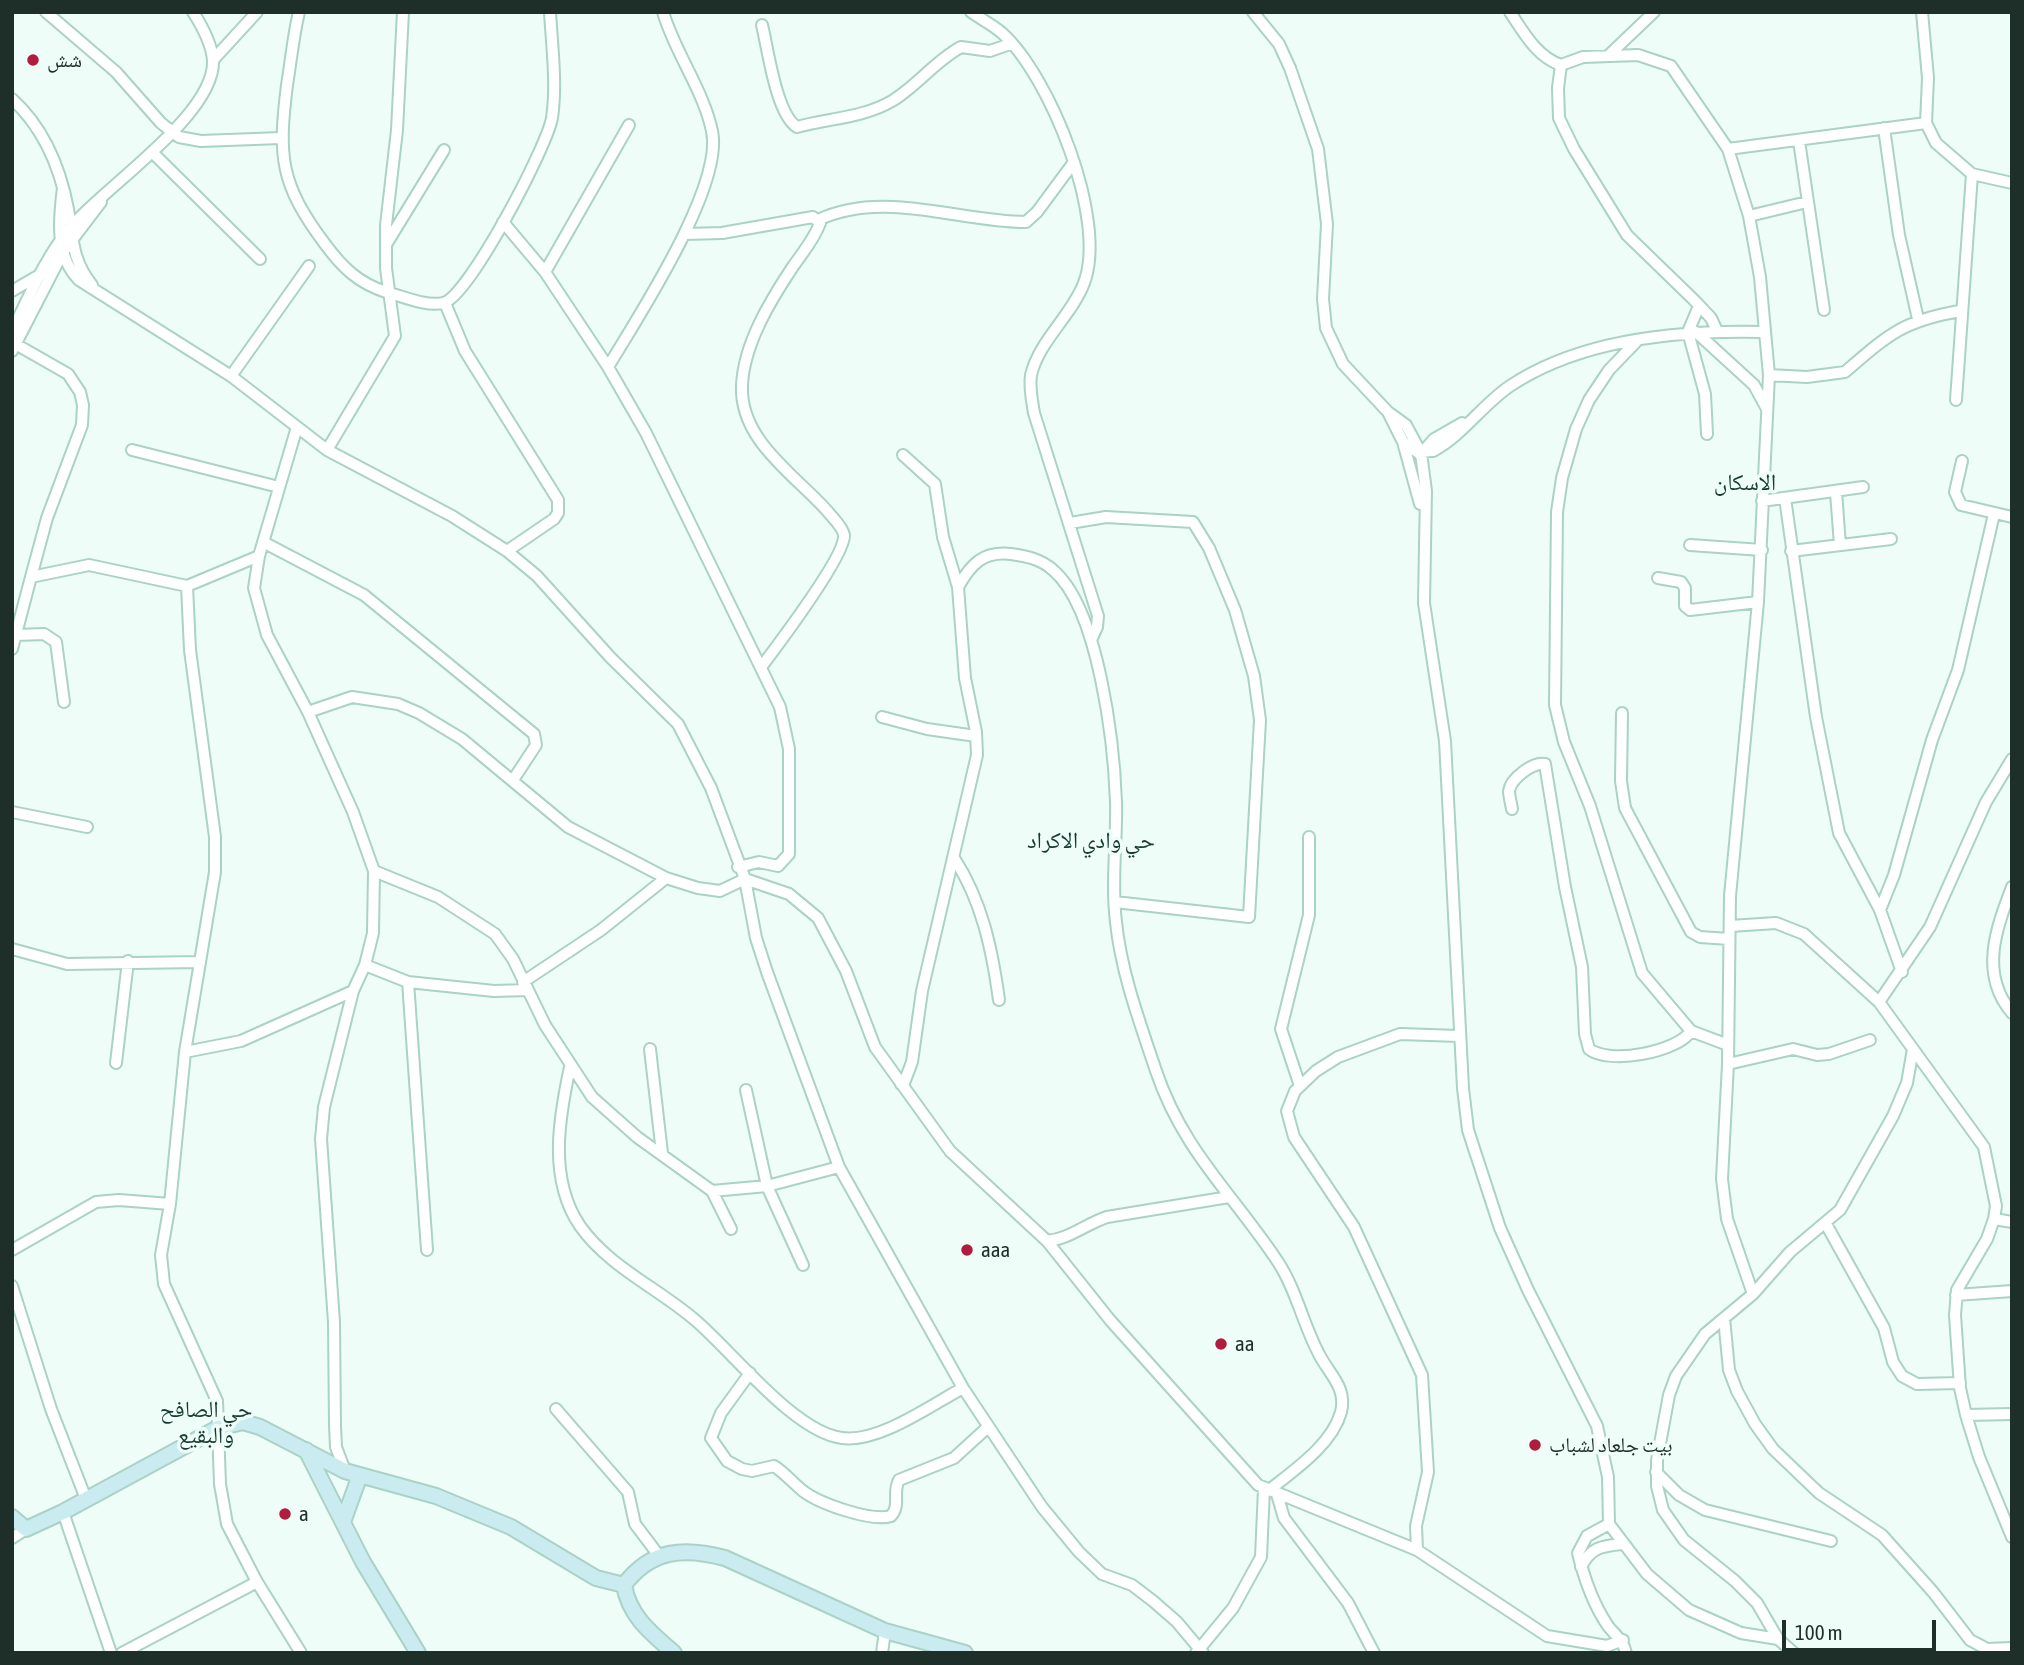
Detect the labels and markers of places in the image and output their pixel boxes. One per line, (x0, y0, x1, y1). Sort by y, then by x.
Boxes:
place label: شش (47, 47, 82, 73)
marker: شش (25, 52, 41, 68)
place label: aaa (981, 1237, 1010, 1263)
marker: aaa (959, 1242, 975, 1258)
place label: aa (1235, 1331, 1255, 1357)
marker: aa (1213, 1336, 1229, 1352)
place label: بيت جلعاد لشباب (1549, 1432, 1672, 1458)
marker: بيت جلعاد لشباب (1527, 1437, 1543, 1453)
place label: a (299, 1501, 309, 1527)
marker: a (277, 1506, 293, 1522)

